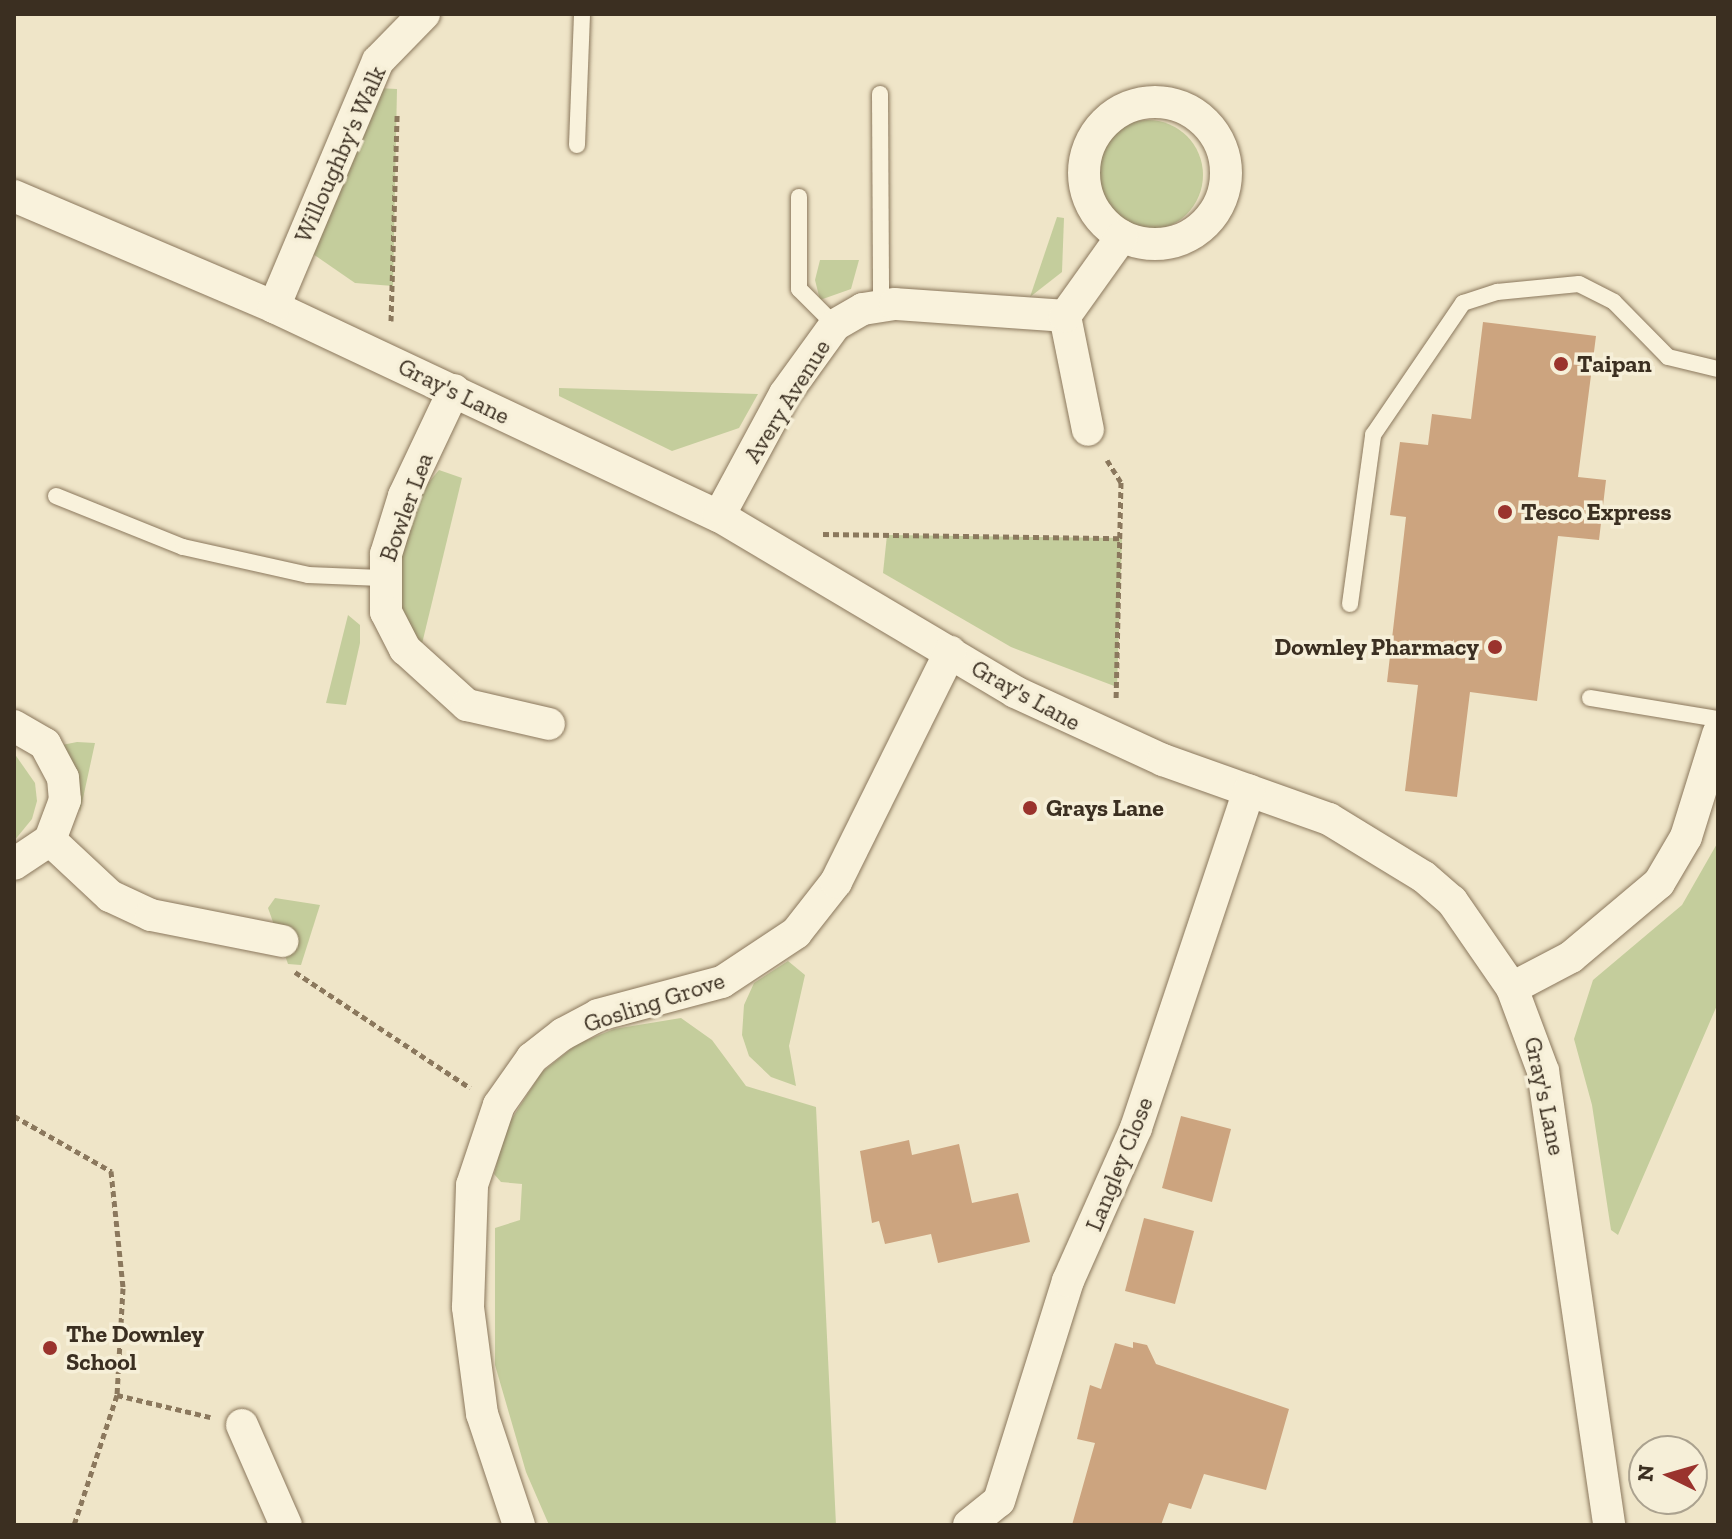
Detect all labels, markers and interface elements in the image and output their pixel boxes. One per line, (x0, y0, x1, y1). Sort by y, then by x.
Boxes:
street label: Willoughby's Walk (288, 61, 392, 247)
street label: Avery Avenue (737, 333, 837, 469)
place label: Taipan (1577, 350, 1652, 378)
street label: Gray's Lane (394, 352, 514, 430)
marker: Taipan (1552, 355, 1570, 373)
street label: Bowler Lea (373, 449, 439, 565)
place label: Tesco Express (1521, 498, 1672, 526)
marker: Tesco Express (1496, 503, 1514, 521)
place label: Downley Pharmacy (1274, 633, 1479, 661)
marker: Downley Pharmacy (1486, 638, 1504, 656)
street label: Gray's Lane (966, 653, 1086, 737)
place label: Grays Lane (1046, 794, 1164, 822)
marker: Grays Lane (1021, 799, 1039, 817)
street label: Gosling Grove (580, 966, 728, 1038)
street label: Gray's Lane (1518, 1034, 1572, 1158)
street label: Langley Close (1079, 1093, 1159, 1235)
place label: The Downley School (66, 1320, 204, 1376)
marker: The Downley School (41, 1339, 59, 1357)
north arrow (1628, 1435, 1708, 1515)
text: N (1631, 1464, 1660, 1483)

